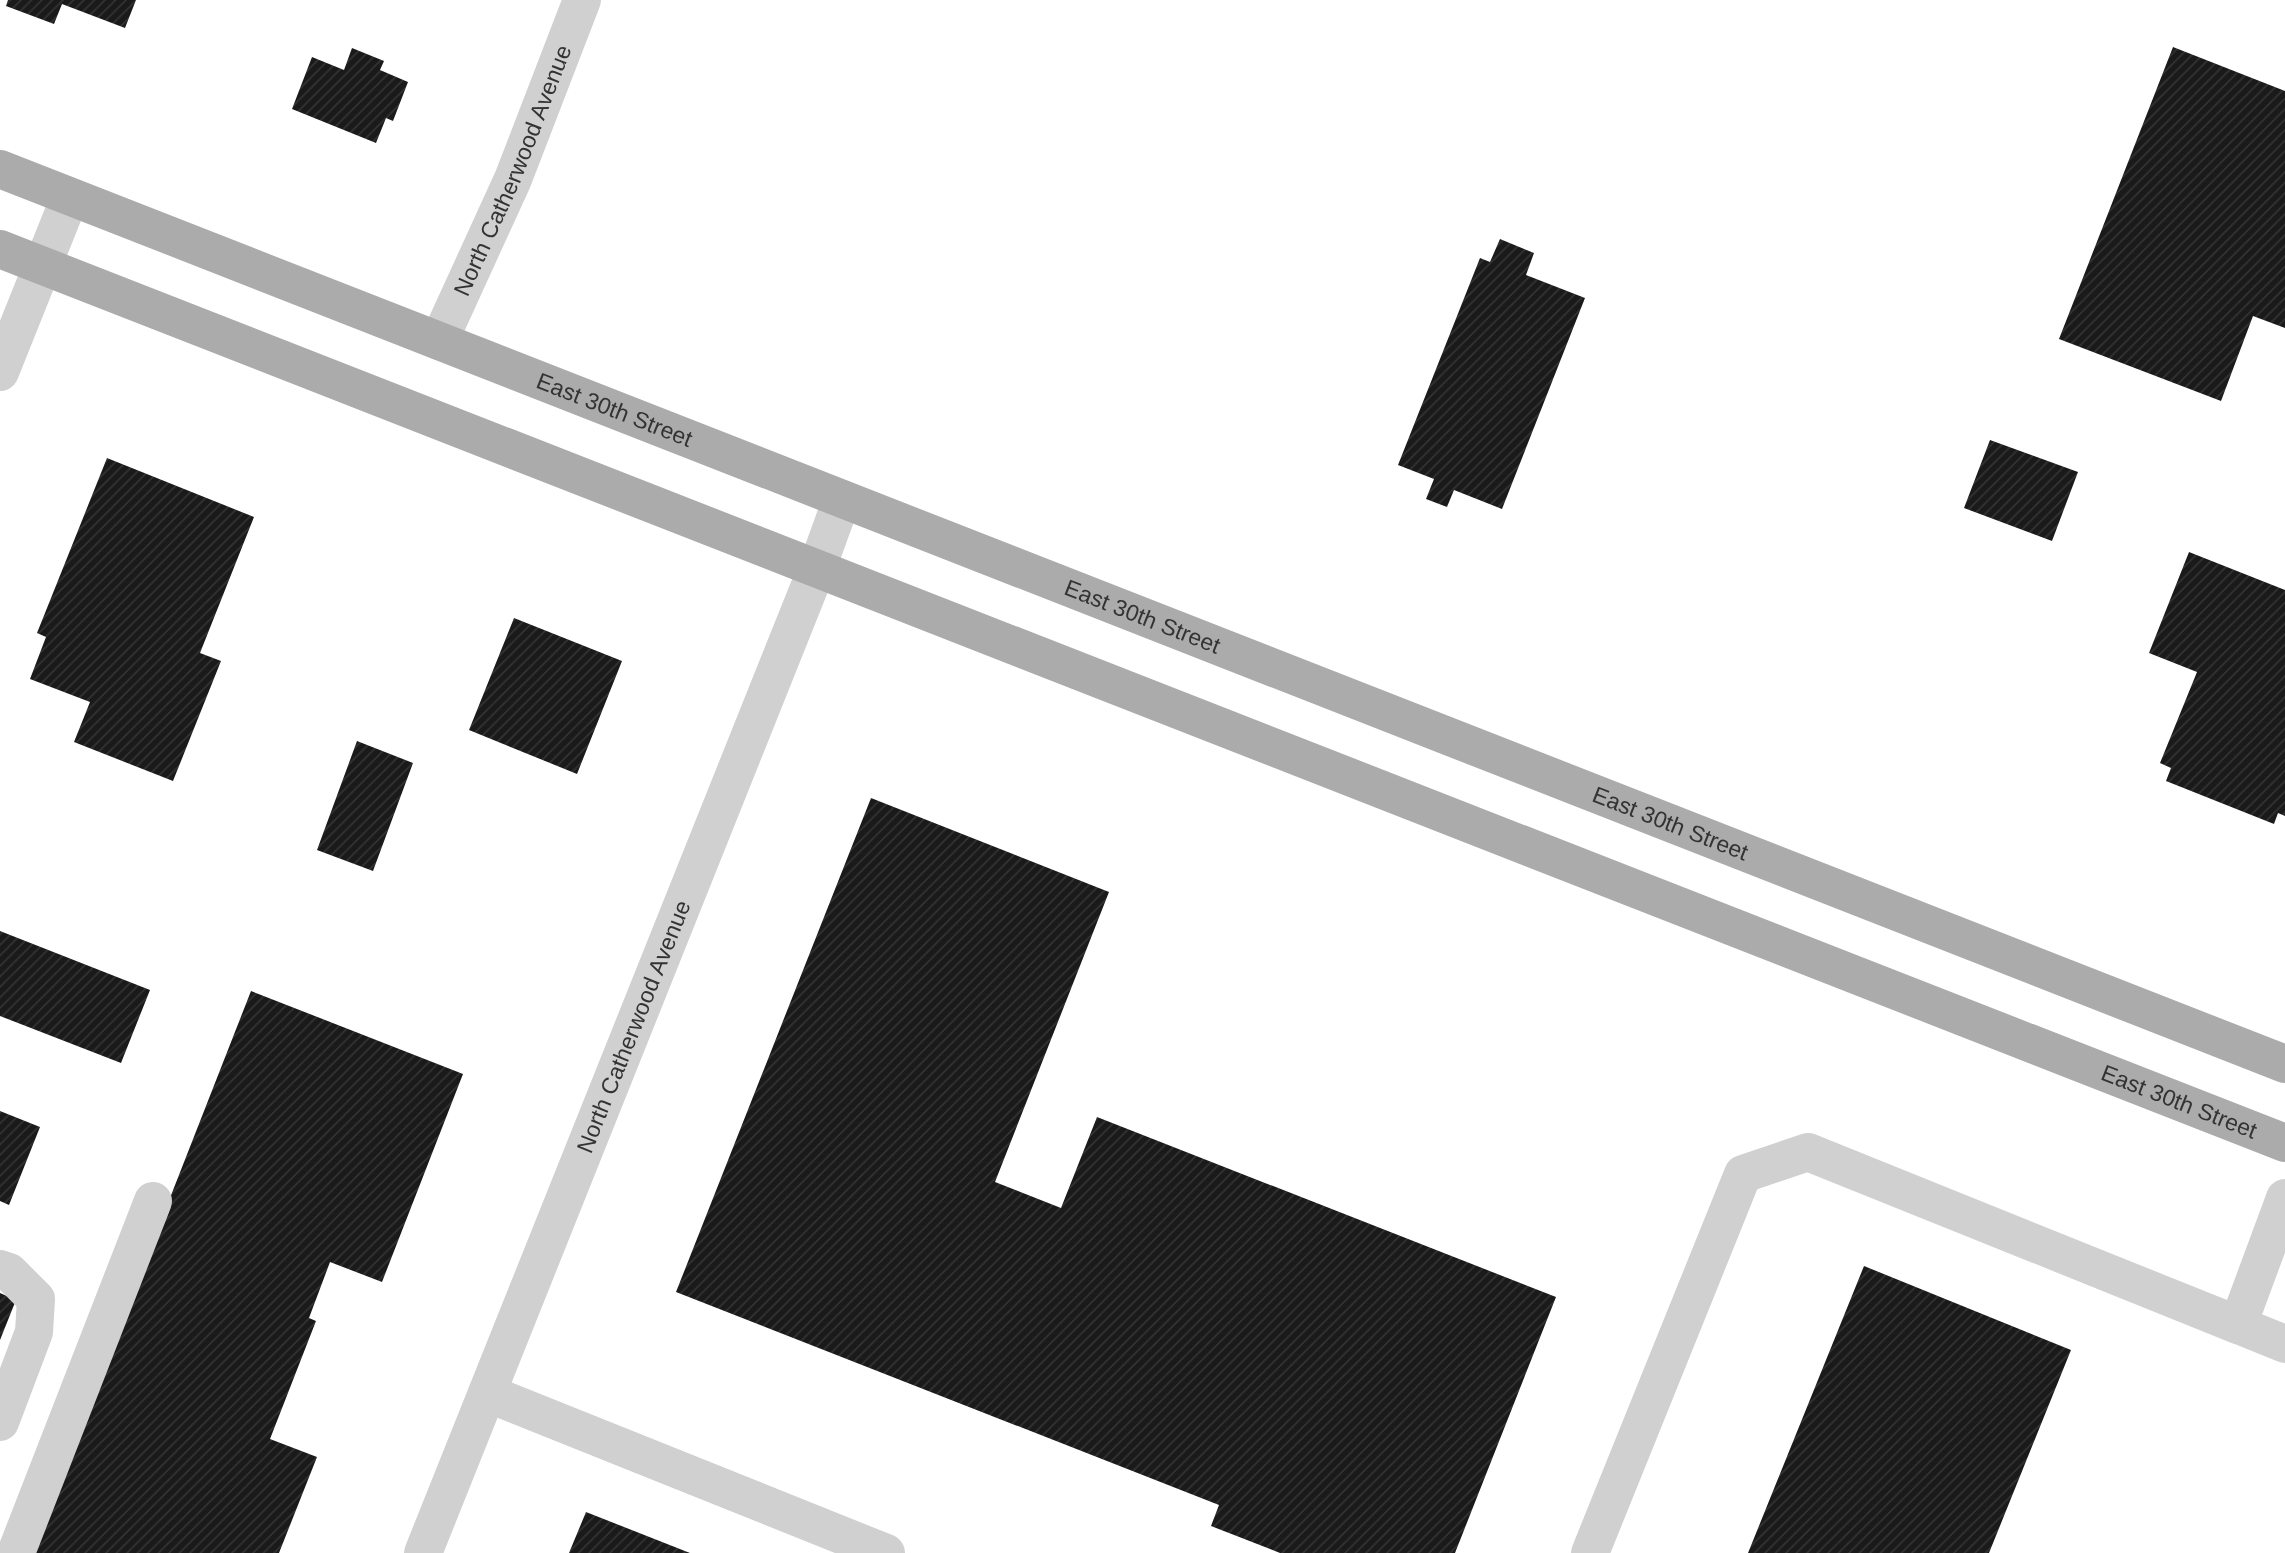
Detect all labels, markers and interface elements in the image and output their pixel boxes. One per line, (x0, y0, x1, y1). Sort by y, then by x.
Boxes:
street label: North Catherwood Avenue (448, 41, 576, 300)
street label: East 30th Street (533, 368, 697, 452)
street label: East 30th Street (1061, 574, 1225, 659)
street label: East 30th Street (1589, 781, 1753, 866)
street label: North Catherwood Avenue (571, 897, 696, 1157)
street label: East 30th Street (2098, 1059, 2261, 1144)

